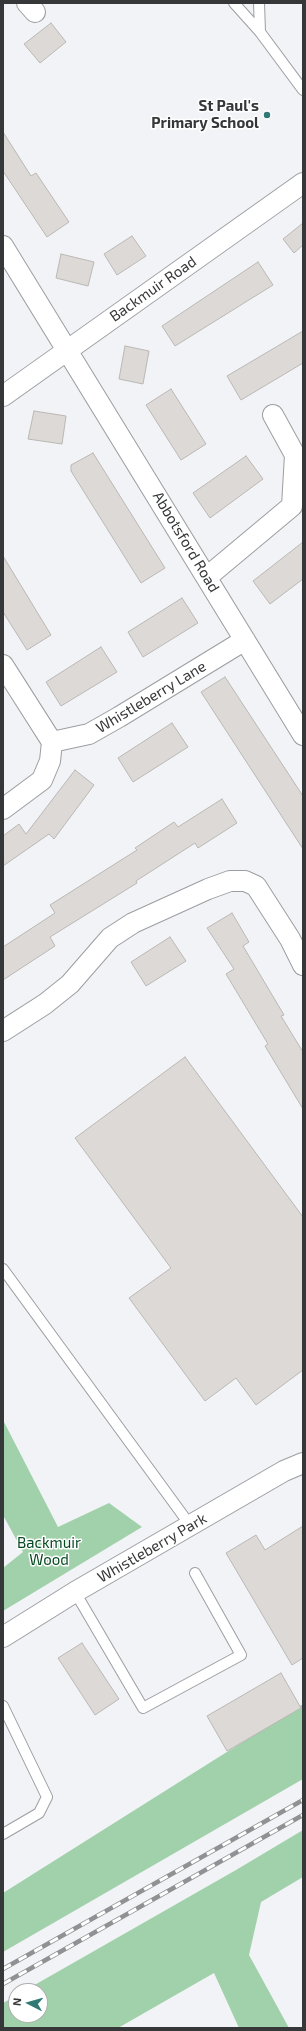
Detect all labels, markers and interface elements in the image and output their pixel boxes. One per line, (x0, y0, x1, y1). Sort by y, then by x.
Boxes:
place label: St Paul's Primary School (151, 97, 259, 132)
marker: St Paul's Primary School (262, 110, 272, 120)
street label: Backmuir Road (106, 252, 200, 326)
street label: Abbotsford Road (149, 488, 223, 596)
street label: Whistleberry Lane (93, 657, 209, 737)
street label: Whistleberry Park (94, 1509, 210, 1587)
park label: Backmuir Wood (17, 1534, 81, 1569)
north arrow (8, 1983, 48, 2023)
text: N (10, 1997, 23, 2006)

